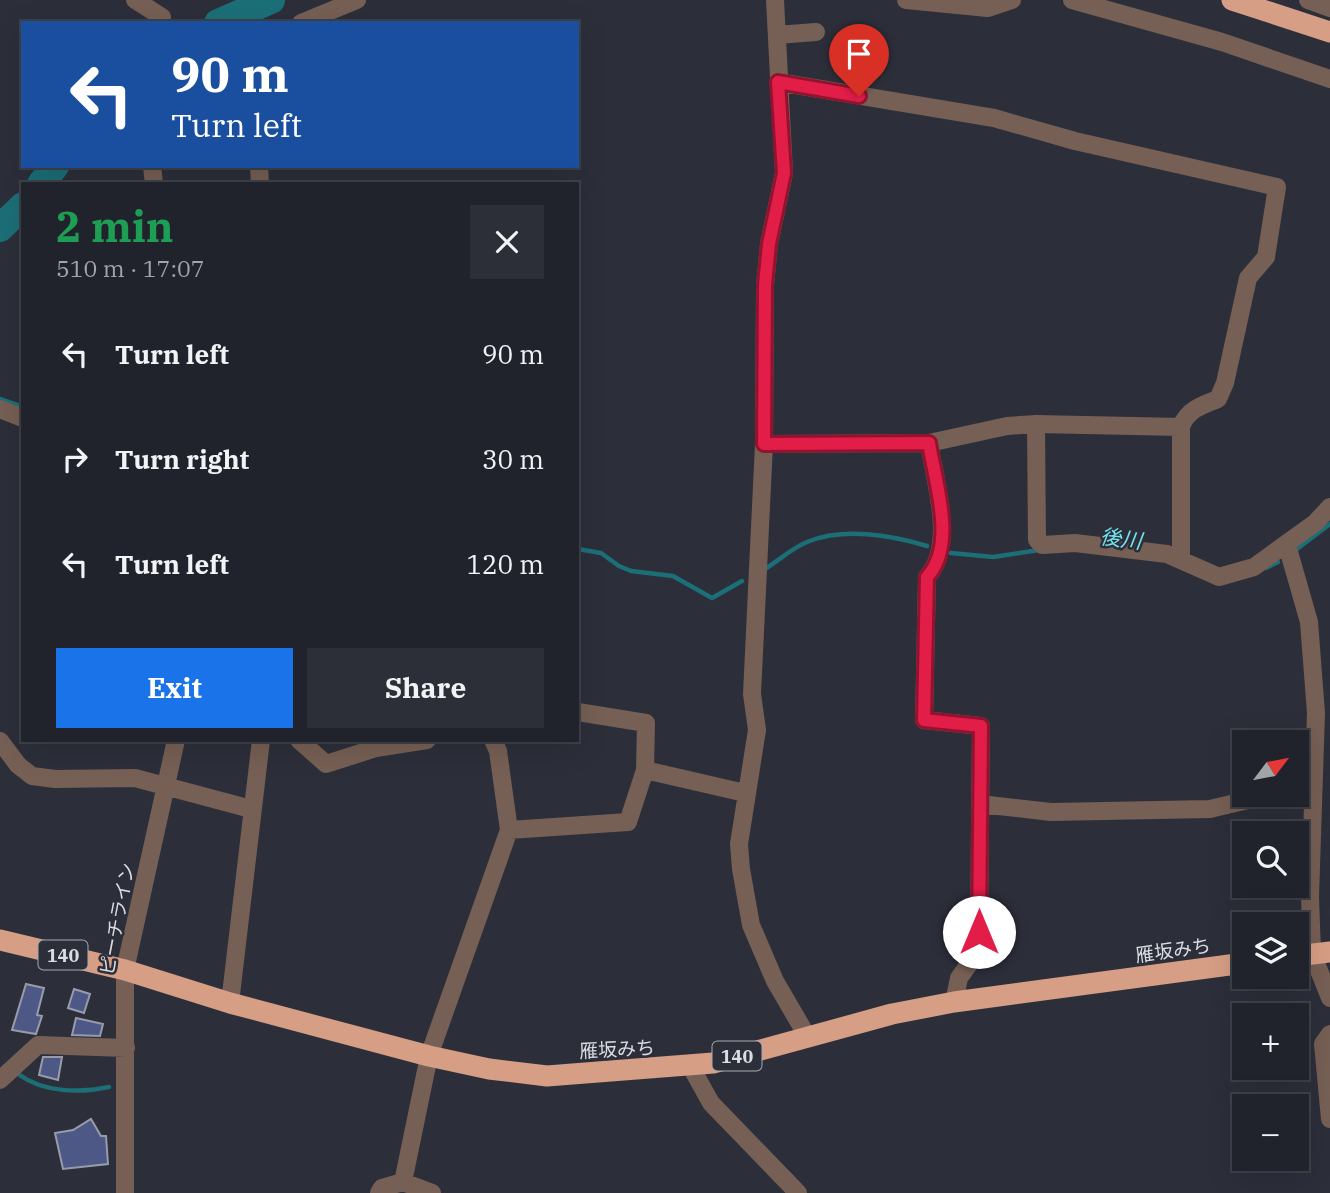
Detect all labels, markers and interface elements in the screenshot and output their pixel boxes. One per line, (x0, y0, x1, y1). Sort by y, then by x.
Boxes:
pin (829, 24, 889, 96)
icon: arrive (840, 35, 878, 73)
text: 90 m (171, 42, 289, 105)
icon: left (56, 49, 147, 140)
text: Turn left (171, 104, 302, 146)
text: 2 min (56, 199, 174, 254)
button: close (470, 205, 544, 279)
text: 510 m · 17:07 (56, 253, 205, 283)
icon: left (56, 335, 94, 373)
text: Turn left (115, 337, 229, 371)
text: 90 m (482, 337, 544, 371)
icon: right (56, 440, 94, 478)
text: Turn right (115, 442, 249, 476)
text: 30 m (482, 442, 544, 476)
water label: 後川 (1098, 522, 1146, 555)
icon: left (56, 545, 94, 583)
text: Turn left (115, 547, 229, 581)
text: 120 m (466, 547, 544, 581)
button: Exit (56, 648, 293, 728)
button: Share (307, 648, 544, 728)
north arrow (1232, 730, 1309, 807)
map controls (1232, 730, 1309, 1171)
button: search (1232, 821, 1309, 898)
street label: ピーチライン (94, 861, 140, 977)
position arrow (942, 895, 1016, 969)
button: layers (1232, 912, 1309, 989)
street label: 雁坂みち (1134, 933, 1212, 967)
road number: 140 (38, 940, 88, 970)
button: + (1232, 1003, 1309, 1080)
street label: 雁坂みち (578, 1035, 656, 1063)
road number: 140 (712, 1042, 762, 1070)
button: − (1232, 1094, 1309, 1171)

